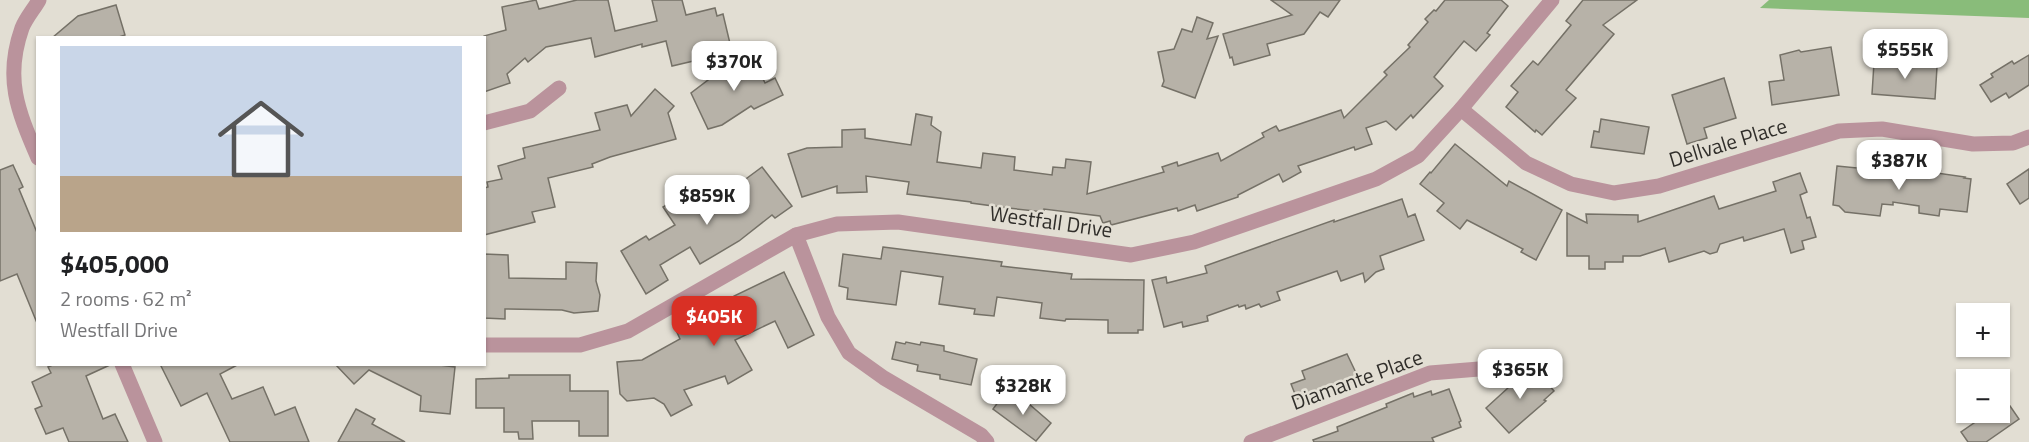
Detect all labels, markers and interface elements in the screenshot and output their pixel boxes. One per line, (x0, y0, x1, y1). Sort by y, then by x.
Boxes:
pin: $555K (1863, 29, 1947, 80)
text: $555K (1877, 33, 1933, 64)
pin: $370K (692, 41, 776, 92)
text: $370K (706, 45, 762, 76)
icon: home (207, 85, 315, 193)
street label: Dellvale Place (1665, 109, 1791, 175)
pin: $387K (1857, 140, 1941, 191)
text: $387K (1871, 144, 1927, 175)
pin: $859K (665, 175, 749, 226)
text: $859K (679, 179, 735, 210)
street label: Westfall Drive (988, 197, 1115, 245)
text: $405,000 (60, 244, 169, 283)
text: 2 rooms · 62 m² (60, 283, 192, 314)
pin: $405K (672, 296, 756, 347)
text: $405K (686, 300, 742, 331)
map controls (1956, 303, 2010, 423)
button: + (1956, 303, 2010, 357)
text: Westfall Drive (60, 314, 178, 345)
street label: Diamante Place (1286, 340, 1427, 418)
pin: $365K (1478, 349, 1562, 400)
text: $365K (1492, 353, 1548, 384)
pin: $328K (981, 365, 1065, 416)
text: $328K (995, 369, 1051, 400)
button: − (1956, 369, 2010, 423)

